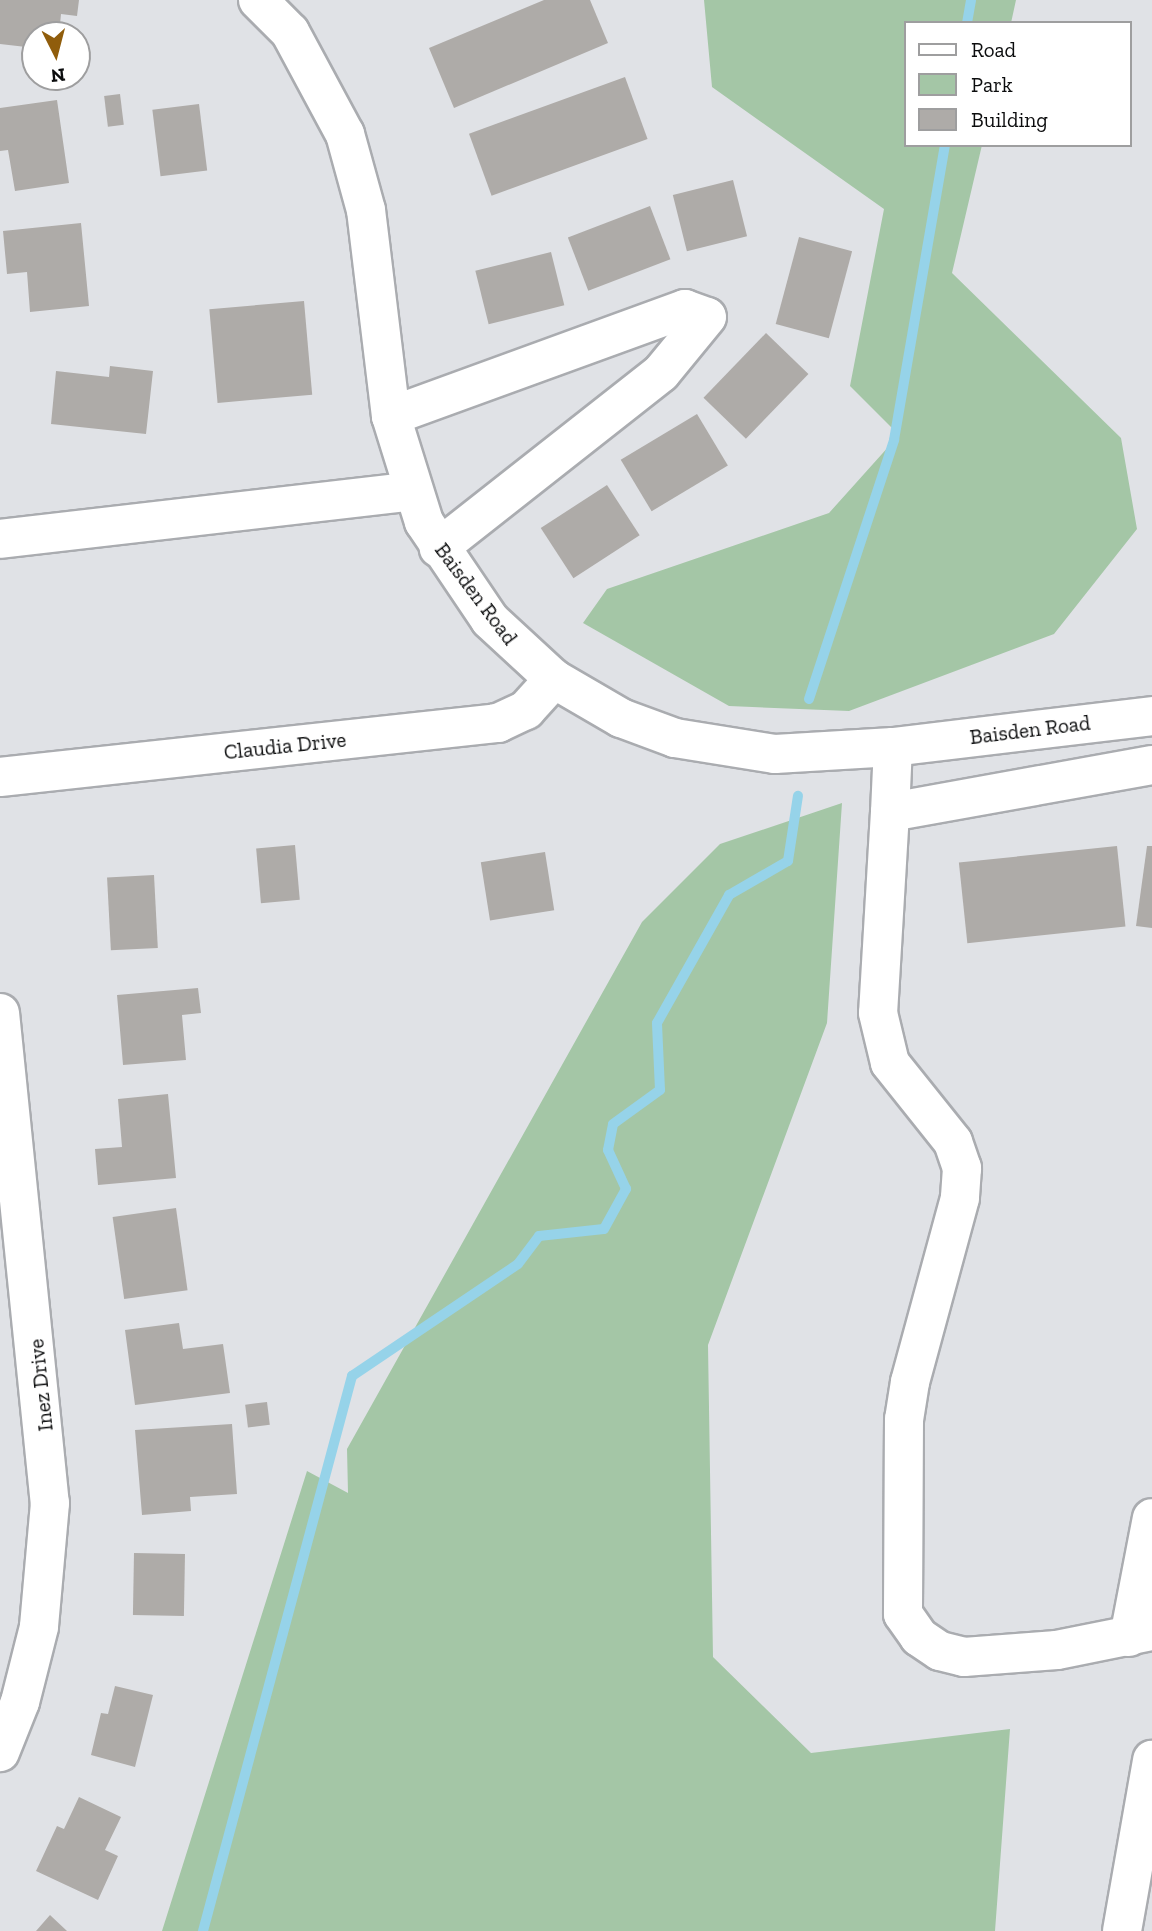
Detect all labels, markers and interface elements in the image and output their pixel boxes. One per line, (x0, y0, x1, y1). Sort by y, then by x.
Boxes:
north arrow (21, 21, 91, 91)
legend (904, 21, 1131, 147)
text: Road (971, 37, 1016, 62)
text: N (50, 63, 66, 88)
text: Park (971, 72, 1013, 97)
text: Building (971, 107, 1048, 132)
street label: Baisden Road (429, 538, 523, 650)
street label: Baisden Road (968, 710, 1092, 750)
street label: Claudia Drive (223, 727, 347, 765)
street label: Inez Drive (24, 1338, 58, 1432)

